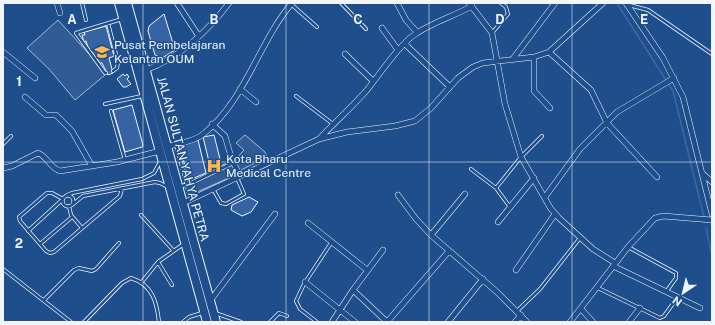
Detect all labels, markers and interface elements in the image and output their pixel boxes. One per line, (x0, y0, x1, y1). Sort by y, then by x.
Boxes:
text: A (67, 12, 77, 27)
text: B (210, 12, 219, 27)
text: C (353, 12, 363, 27)
text: D (495, 12, 505, 27)
text: E (640, 12, 648, 27)
place label: Pusat Pembelajaran Kelantan OUM (114, 38, 225, 66)
school or university icon: Pusat Pembelajaran Kelantan OUM (93, 43, 111, 61)
text: 1 (16, 74, 22, 89)
street label: JALAN SULTAN YAHYA PETRA (154, 75, 212, 243)
place label: Kota Bharu Medical Centre (226, 152, 311, 180)
hospital icon: Kota Bharu Medical Centre (205, 157, 223, 175)
text: 2 (15, 236, 23, 251)
north arrow (663, 273, 703, 313)
text: N (670, 294, 684, 309)

